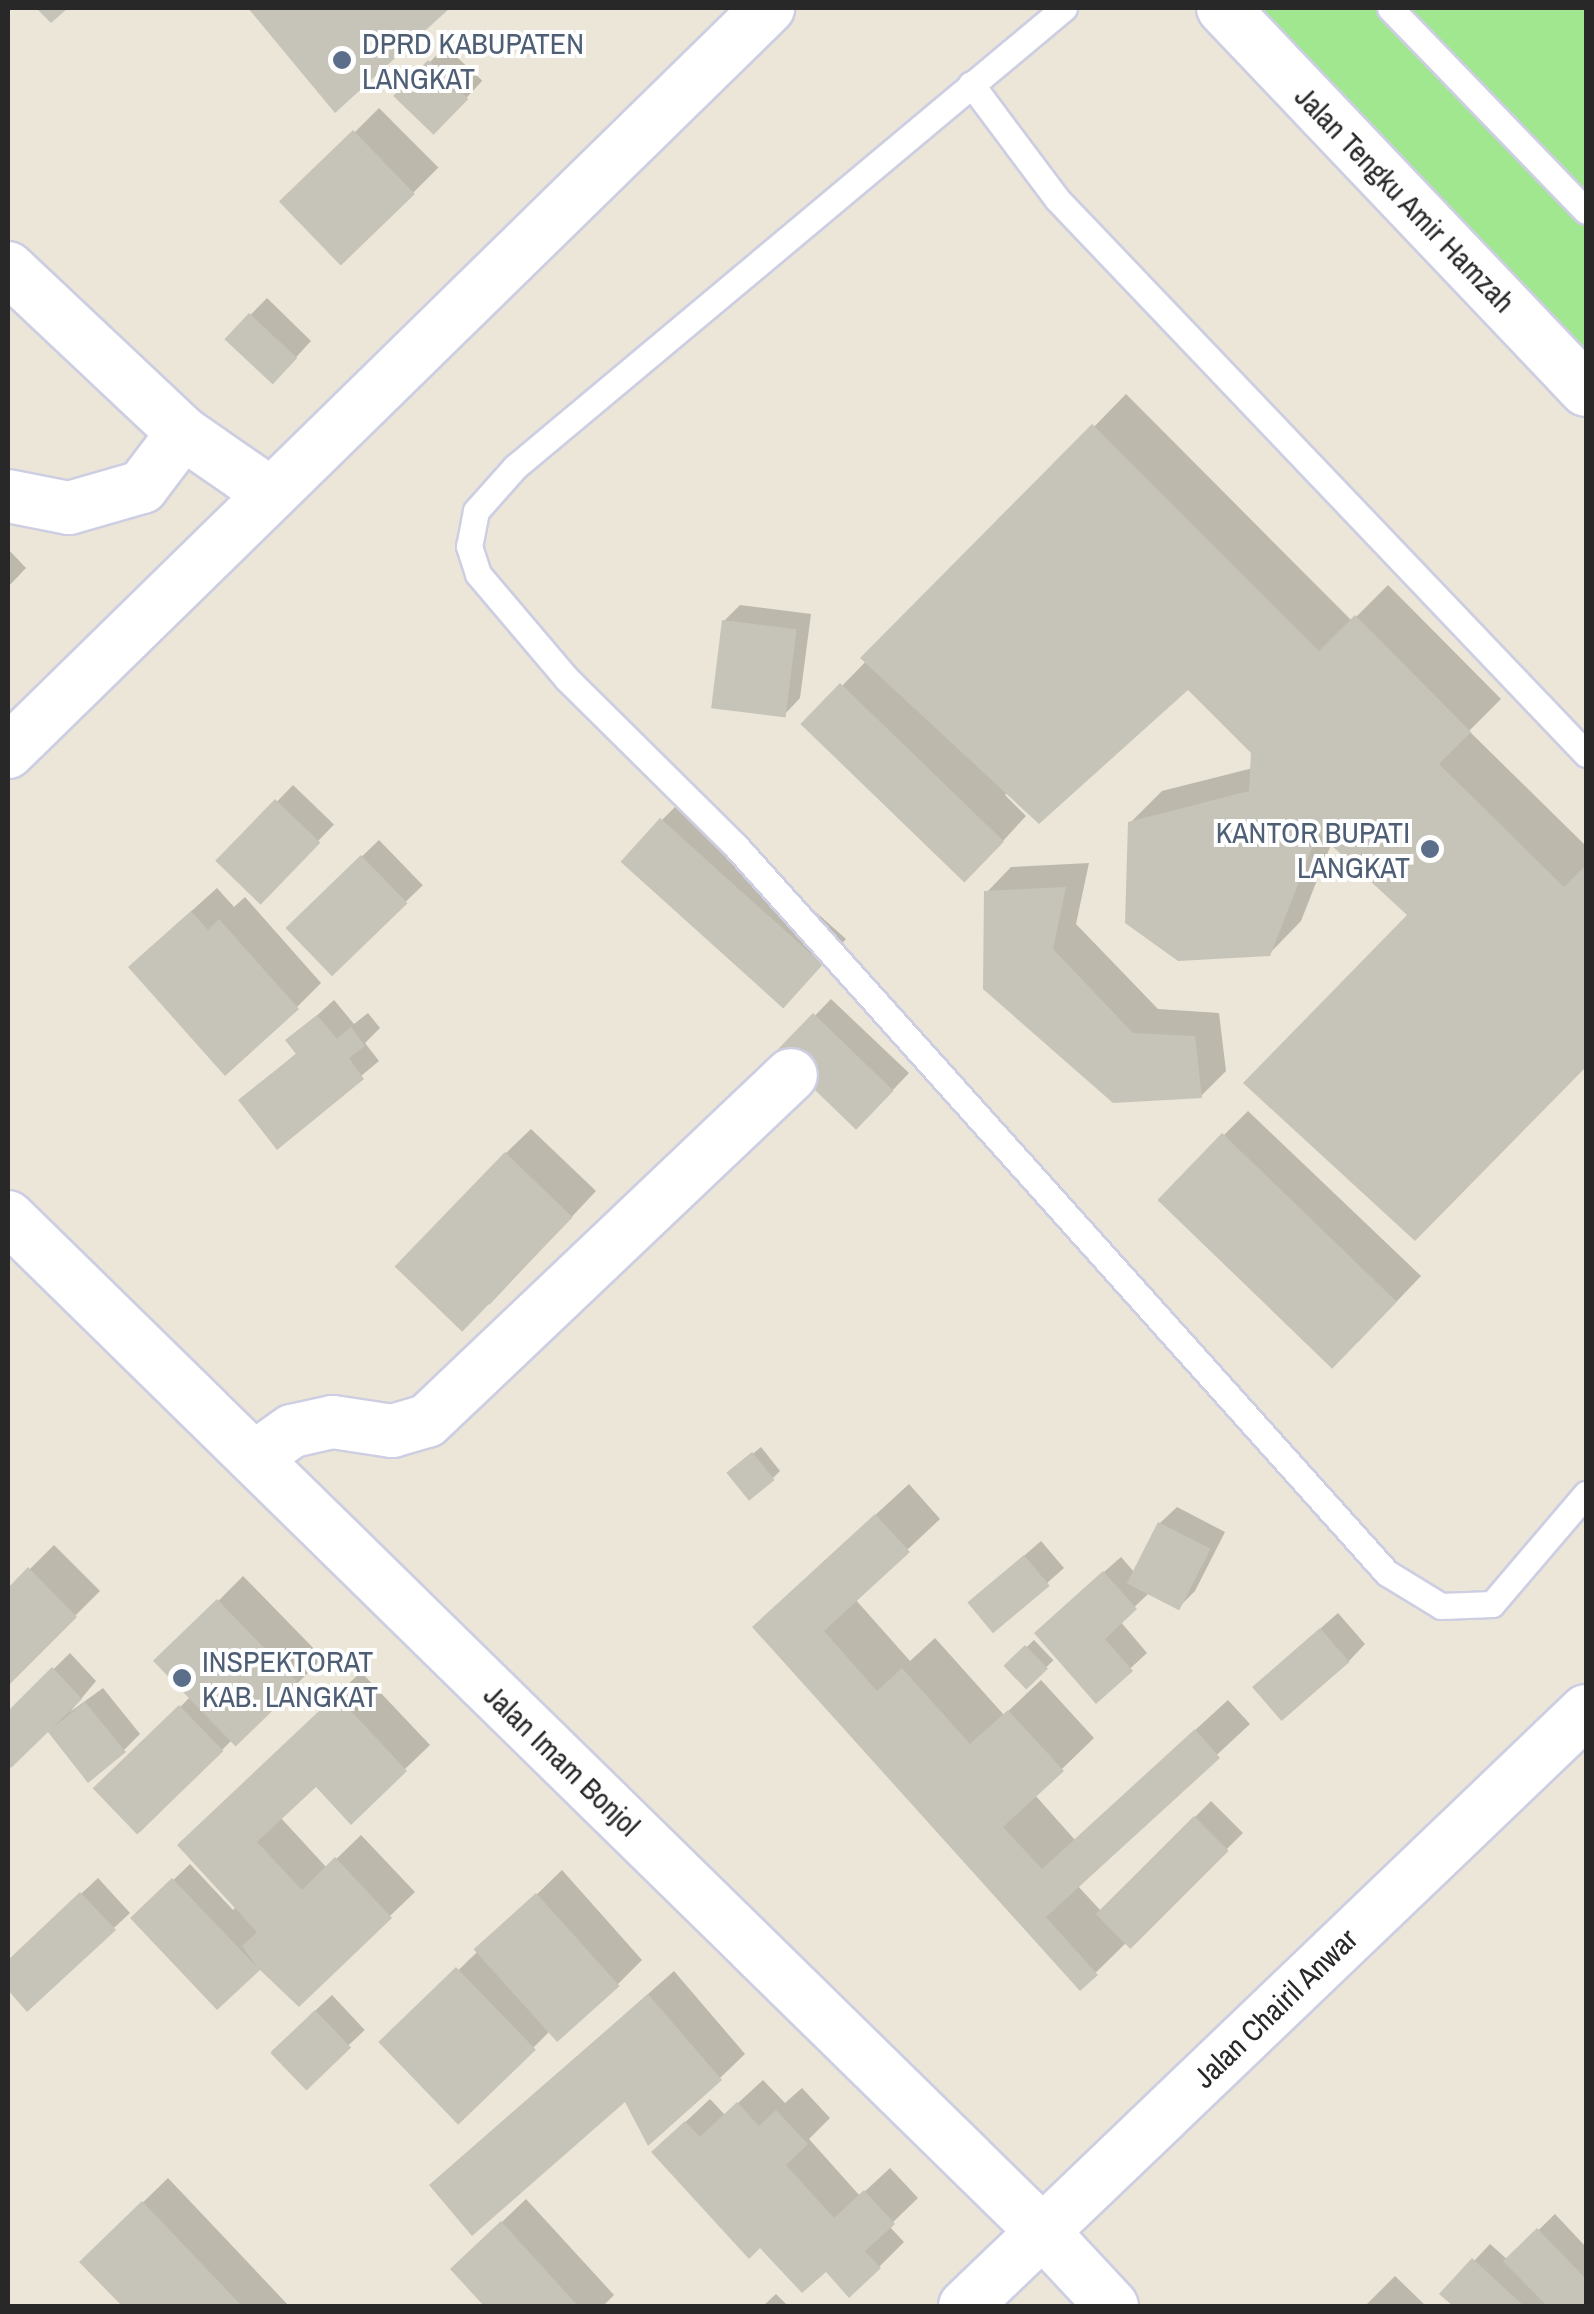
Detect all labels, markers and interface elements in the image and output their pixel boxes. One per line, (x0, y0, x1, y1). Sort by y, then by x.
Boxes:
place label: DPRD KABUPATEN LANGKAT (362, 25, 584, 96)
marker: DPRD KABUPATEN LANGKAT (331, 49, 353, 71)
street label: Jalan Tengku Amir Hamzah (1287, 78, 1523, 320)
place label: KANTOR BUPATI LANGKAT (1216, 814, 1410, 884)
marker: KANTOR BUPATI LANGKAT (1419, 838, 1441, 860)
place label: INSPEKTORAT KAB. LANGKAT (202, 1643, 378, 1714)
marker: INSPEKTORAT KAB. LANGKAT (171, 1667, 193, 1689)
street label: Jalan Imam Bonjol (477, 1677, 647, 1843)
street label: Jalan Chairil Anwar (1185, 1920, 1365, 2096)

